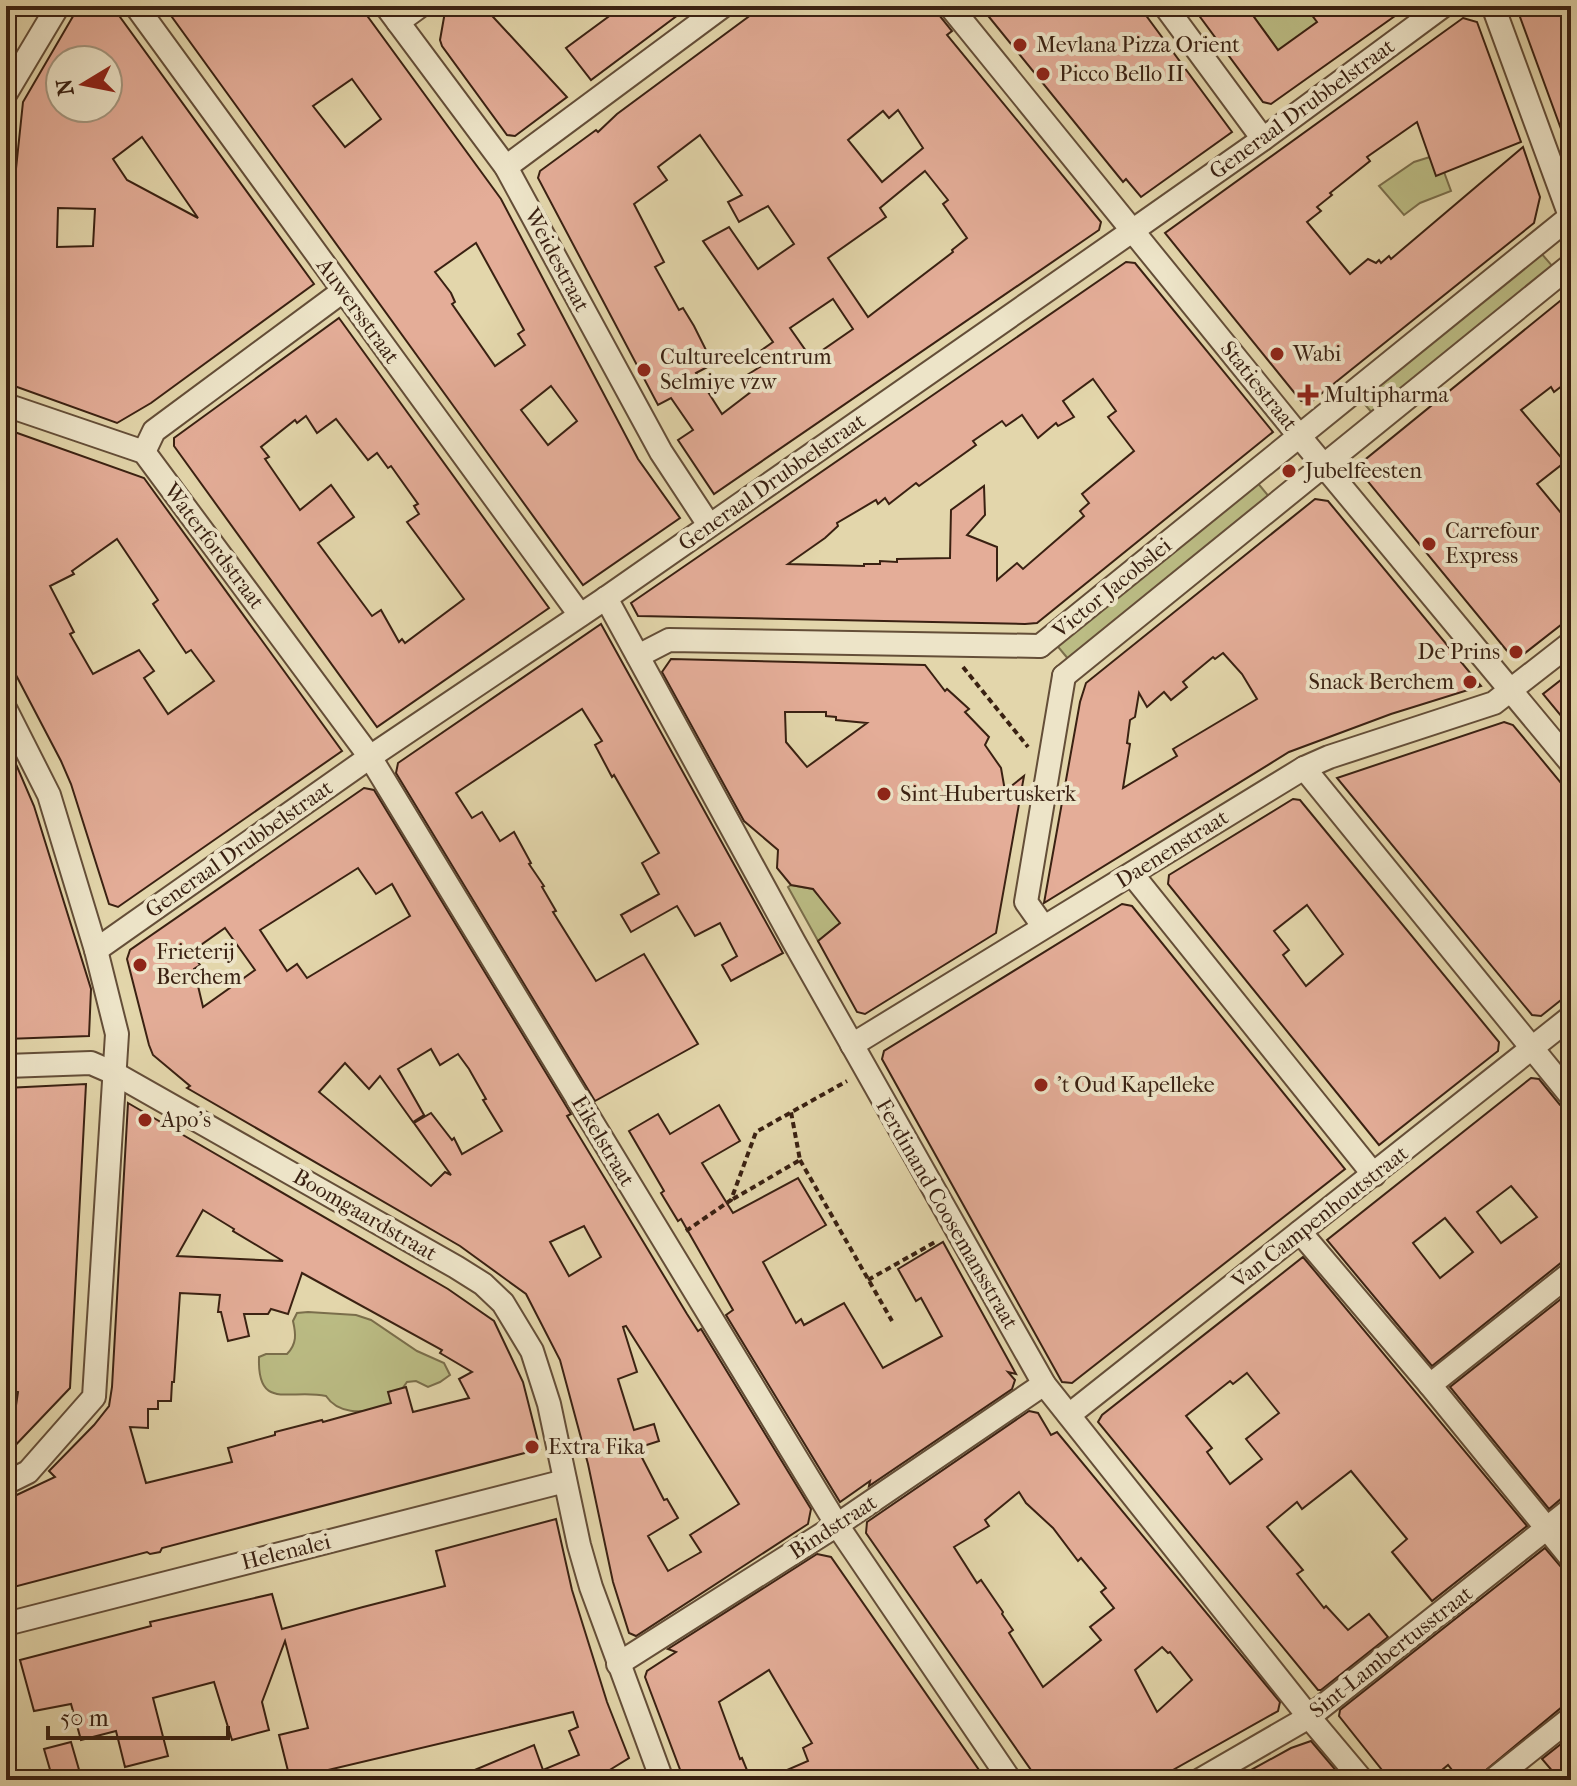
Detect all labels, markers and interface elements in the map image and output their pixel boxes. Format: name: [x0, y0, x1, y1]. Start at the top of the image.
place label: Mevlana Pizza Orient: [1036, 32, 1240, 58]
street label: Generaal Drubbelstraat: [1204, 33, 1400, 185]
marker: Mevlana Pizza Orient: [1011, 36, 1029, 54]
north arrow: [44, 44, 124, 124]
place label: Picco Bello II: [1059, 61, 1184, 87]
marker: Picco Bello II: [1034, 65, 1052, 83]
text: N: [51, 77, 80, 98]
street label: Weidestraat: [518, 203, 595, 316]
street label: Auwersstraat: [310, 252, 405, 369]
street label: Statiestraat: [1215, 336, 1303, 436]
place label: Wabi: [1292, 341, 1342, 367]
place label: Cultureelcentrum Selmiye vzw: [660, 344, 832, 395]
marker: Wabi: [1268, 345, 1286, 363]
marker: Cultureelcentrum Selmiye vzw: [635, 361, 653, 379]
place label: Multipharma: [1324, 382, 1450, 408]
marker: Multipharma: [1299, 386, 1317, 404]
street label: Generaal Drubbelstraat: [673, 407, 871, 556]
place label: Jubelfeesten: [1303, 458, 1422, 484]
marker: Jubelfeesten: [1280, 462, 1298, 480]
street label: Waterfordstraat: [158, 477, 270, 614]
place label: Carrefour Express: [1445, 518, 1540, 569]
street label: Victor Jacobslei: [1047, 532, 1177, 644]
marker: Carrefour Express: [1420, 535, 1438, 553]
place label: De Prins: [1418, 639, 1500, 665]
marker: De Prins: [1507, 643, 1525, 661]
place label: Snack Berchem: [1309, 669, 1455, 695]
marker: Snack Berchem: [1461, 673, 1479, 691]
street label: Generaal Drubbelstraat: [140, 774, 338, 923]
place label: Sint-Hubertuskerk: [900, 781, 1077, 807]
marker: Sint-Hubertuskerk: [875, 785, 893, 803]
street label: Daenenstraat: [1111, 804, 1233, 894]
place label: Frieterij Berchem: [156, 939, 242, 990]
marker: Frieterij Berchem: [131, 956, 149, 974]
place label: 't Oud Kapelleke: [1057, 1072, 1215, 1098]
marker: 't Oud Kapelleke: [1032, 1076, 1050, 1094]
street label: Eikelstraat: [566, 1091, 640, 1191]
street label: Ferdinand Coosemansstraat: [870, 1094, 1024, 1334]
place label: Apo's: [160, 1107, 211, 1133]
marker: Apo's: [136, 1111, 154, 1129]
street label: Van Campenhoutstraat: [1226, 1140, 1413, 1294]
street label: Boomgaardstraat: [289, 1163, 442, 1267]
place label: Extra Fika: [548, 1434, 646, 1460]
marker: Extra Fika: [523, 1438, 541, 1456]
street label: Bindstraat: [784, 1489, 882, 1565]
street label: Helenalei: [239, 1528, 334, 1576]
street label: Sint-Lambertusstraat: [1304, 1580, 1478, 1724]
scale bar: [48, 1690, 228, 1740]
text: 50 m: [60, 1704, 109, 1732]

